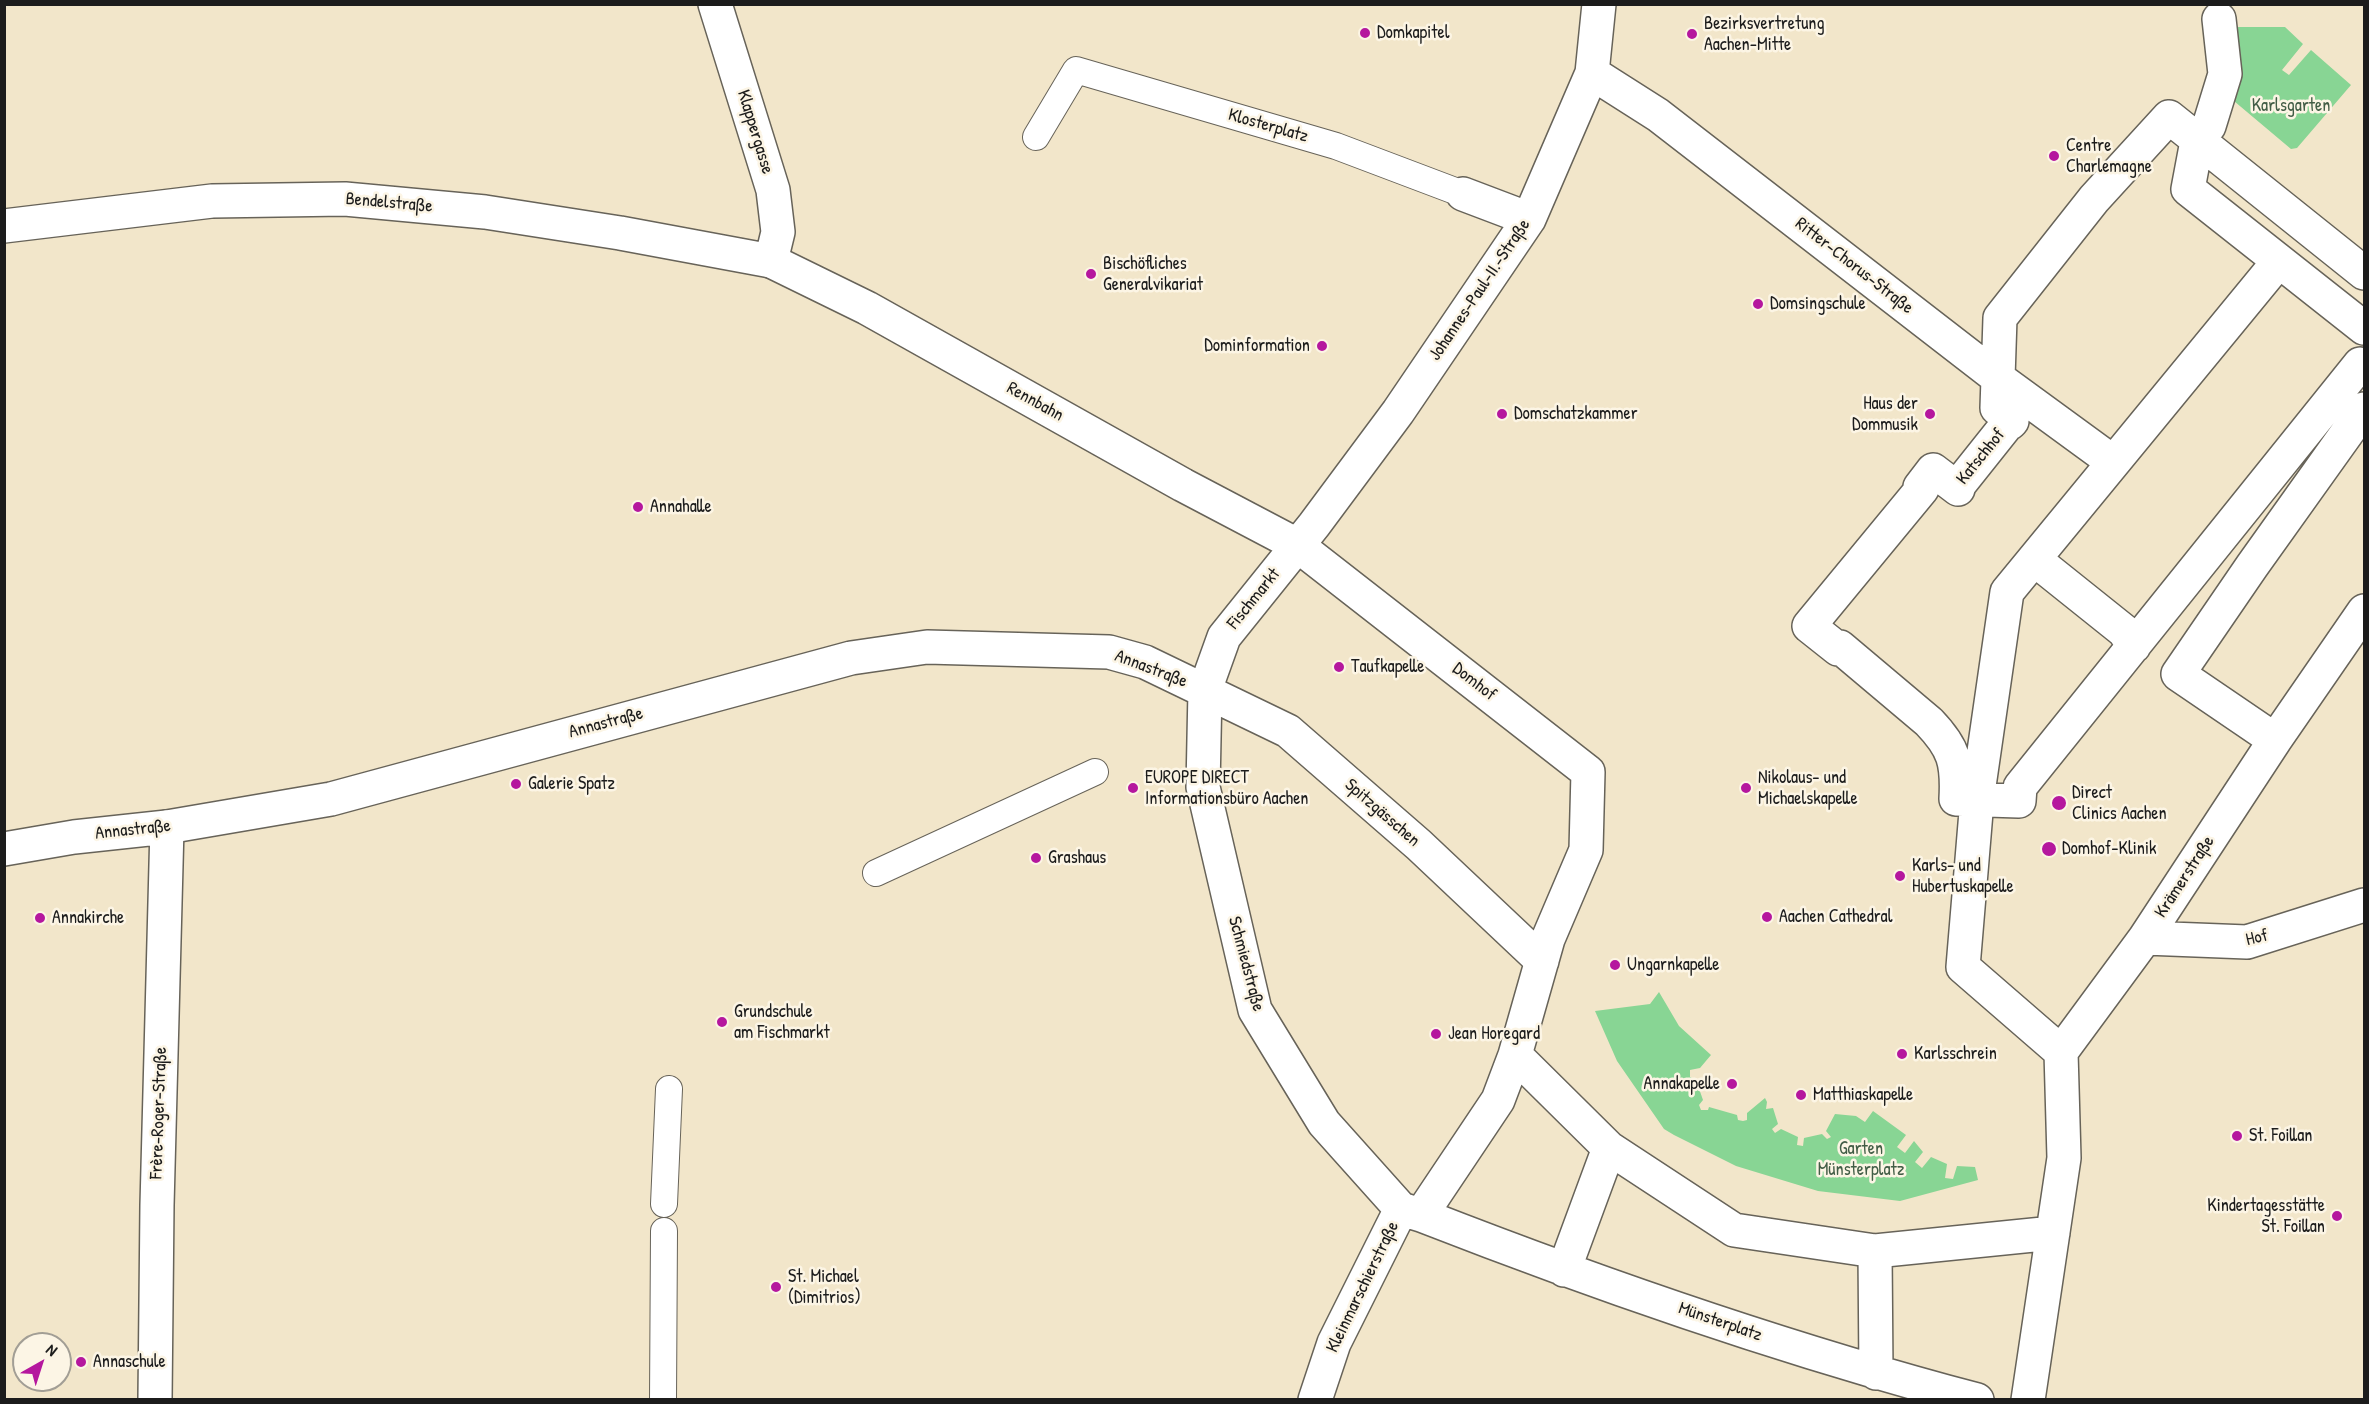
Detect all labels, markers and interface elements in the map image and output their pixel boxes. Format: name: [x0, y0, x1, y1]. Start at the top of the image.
place label: Bezirksvertretung Aachen-Mitte: [1704, 13, 1824, 56]
place label: Domkapitel: [1377, 22, 1449, 44]
marker: Domkapitel: [1358, 26, 1372, 40]
marker: Bezirksvertretung Aachen-Mitte: [1685, 27, 1699, 41]
street label: Klappergasse: [732, 87, 778, 177]
park label: Karlsgarten: [2252, 95, 2330, 117]
street label: Klosterplatz: [1226, 104, 1310, 148]
place label: Centre Charlemagne: [2066, 135, 2152, 178]
marker: Centre Charlemagne: [2047, 149, 2061, 163]
street label: Bendelstraße: [345, 188, 433, 218]
street label: Ritter-Chorus-Straße: [1791, 213, 1917, 319]
street label: Johannes-Paul-II.-Straße: [1425, 215, 1535, 365]
place label: Bischöfliches Generalvikariat: [1103, 253, 1203, 296]
marker: Bischöfliches Generalvikariat: [1084, 267, 1098, 281]
place label: Domsingschule: [1770, 293, 1866, 315]
marker: Domsingschule: [1751, 297, 1765, 311]
place label: Dominformation: [1204, 335, 1310, 357]
marker: Dominformation: [1315, 339, 1329, 353]
street label: Rennbahn: [1003, 378, 1067, 426]
place label: Haus der Dommusik: [1852, 393, 1918, 436]
place label: Domschatzkammer: [1514, 403, 1638, 425]
marker: Domschatzkammer: [1495, 407, 1509, 421]
marker: Haus der Dommusik: [1923, 407, 1937, 421]
street label: Katschhof: [1952, 425, 2010, 489]
place label: Annahalle: [650, 496, 712, 518]
marker: Annahalle: [631, 500, 645, 514]
street label: Fischmarkt: [1223, 564, 1285, 634]
street label: Annastraße: [1112, 645, 1190, 693]
place label: Taufkapelle: [1351, 656, 1424, 678]
street label: Domhof: [1448, 658, 1500, 706]
marker: Taufkapelle: [1332, 660, 1346, 674]
street label: Annastraße: [567, 703, 645, 743]
place label: EUROPE DIRECT Informationsbüro Aachen: [1145, 767, 1308, 810]
place label: Nikolaus- und Michaelskapelle: [1758, 767, 1858, 810]
place label: Galerie Spatz: [528, 773, 615, 795]
street label: Spitzgässchen: [1340, 774, 1424, 852]
marker: Galerie Spatz: [509, 777, 523, 791]
marker: EUROPE DIRECT Informationsbüro Aachen: [1126, 781, 1140, 795]
marker: Nikolaus- und Michaelskapelle: [1739, 781, 1753, 795]
place label: Direct Clinics Aachen: [2072, 782, 2167, 824]
marker: Direct Clinics Aachen: [2050, 794, 2068, 812]
street label: Annastraße: [94, 815, 172, 845]
street label: Krämerstraße: [2150, 832, 2220, 922]
place label: Domhof-Klinik: [2062, 838, 2156, 860]
marker: Domhof-Klinik: [2040, 840, 2058, 858]
place label: Grashaus: [1048, 847, 1106, 869]
marker: Grashaus: [1029, 851, 1043, 865]
place label: Karls- und Hubertuskapelle: [1912, 855, 2014, 898]
marker: Karls- und Hubertuskapelle: [1893, 869, 1907, 883]
place label: Aachen Cathedral: [1779, 906, 1892, 928]
place label: Annakirche: [52, 907, 124, 929]
marker: Aachen Cathedral: [1760, 910, 1774, 924]
marker: Annakirche: [33, 911, 47, 925]
street label: Schmiedstraße: [1223, 914, 1269, 1014]
street label: Hof: [2244, 925, 2270, 951]
place label: Ungarnkapelle: [1627, 954, 1719, 976]
marker: Ungarnkapelle: [1608, 958, 1622, 972]
place label: Grundschule am Fischmarkt: [734, 1001, 830, 1044]
marker: Grundschule am Fischmarkt: [715, 1015, 729, 1029]
place label: Jean Horegard: [1448, 1023, 1540, 1045]
marker: Jean Horegard: [1429, 1027, 1443, 1041]
place label: Karlsschrein: [1914, 1043, 1997, 1065]
street label: Frère-Roger-Straße: [146, 1047, 172, 1179]
marker: Karlsschrein: [1895, 1047, 1909, 1061]
place label: Annakapelle: [1644, 1073, 1720, 1095]
marker: Annakapelle: [1725, 1077, 1739, 1091]
place label: Matthiaskapelle: [1813, 1084, 1913, 1106]
marker: Matthiaskapelle: [1794, 1088, 1808, 1102]
place label: St. Foillan: [2249, 1125, 2312, 1147]
marker: St. Foillan: [2230, 1129, 2244, 1143]
park label: Garten Münsterplatz: [1818, 1138, 1904, 1180]
place label: Kindertagesstätte St. Foillan: [2207, 1195, 2325, 1238]
marker: Kindertagesstätte St. Foillan: [2330, 1209, 2344, 1223]
street label: Kleinmarschierstraße: [1322, 1218, 1404, 1356]
place label: St. Michael (Dimitrios): [788, 1266, 861, 1308]
marker: St. Michael (Dimitrios): [769, 1280, 783, 1294]
street label: Münsterplatz: [1675, 1298, 1765, 1346]
north arrow: [12, 1332, 72, 1392]
text: N: [42, 1338, 62, 1361]
place label: Annaschule: [93, 1351, 166, 1373]
marker: Annaschule: [74, 1355, 88, 1369]

